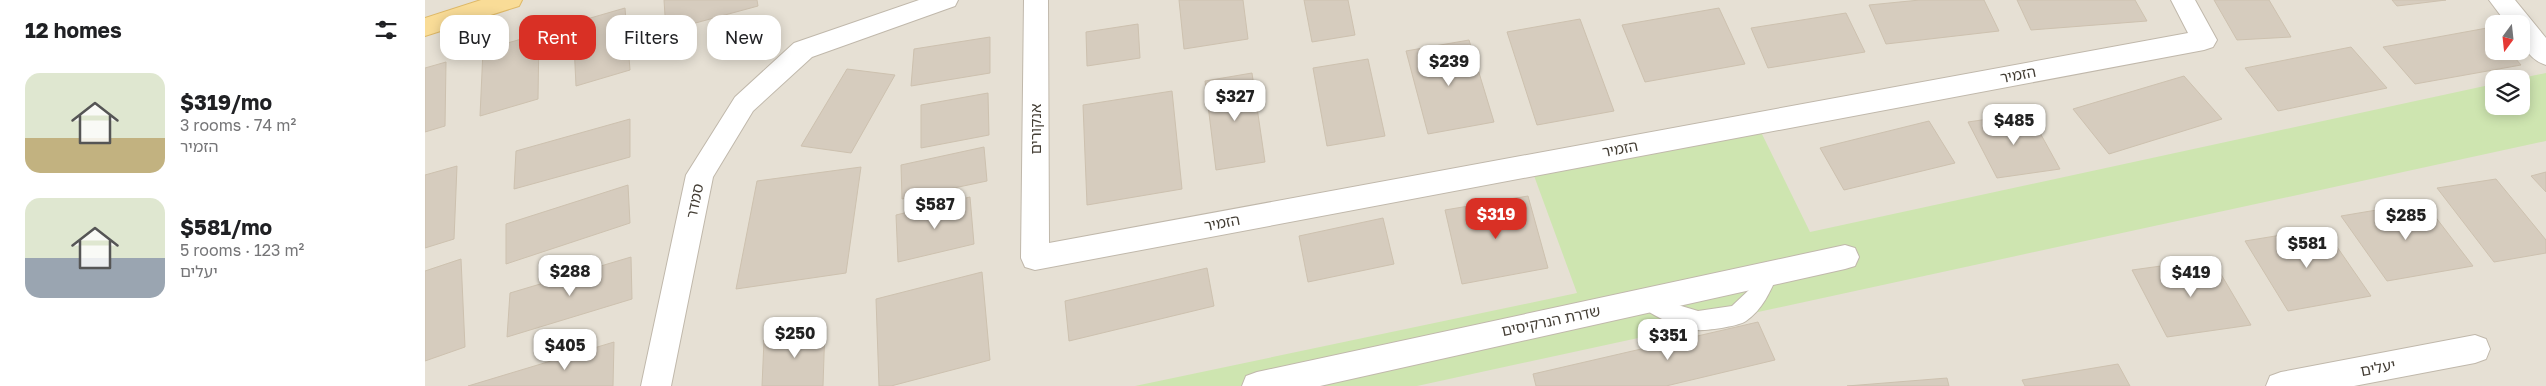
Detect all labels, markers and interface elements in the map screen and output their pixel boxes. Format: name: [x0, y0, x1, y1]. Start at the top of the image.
chip: Buy: [440, 15, 509, 60]
chip: Rent: [519, 15, 596, 60]
chip: Filters: [606, 15, 697, 60]
chip: New: [707, 15, 781, 60]
north arrow: [2485, 15, 2530, 60]
map controls: [2485, 15, 2530, 115]
icon: filters: [372, 16, 400, 44]
text: 12 homes: [25, 17, 122, 43]
pin: $239: [1419, 44, 1479, 87]
text: $239: [1429, 51, 1469, 71]
street label: הזמיר: [1998, 62, 2037, 86]
button: layers: [2485, 70, 2530, 115]
pin: $327: [1205, 80, 1265, 122]
text: $327: [1216, 86, 1254, 106]
text: $319/mo: [180, 89, 272, 115]
icon: home: [65, 93, 125, 153]
street label: אנקורים: [1026, 104, 1044, 155]
pin: $485: [1984, 104, 2044, 146]
text: $485: [1994, 110, 2034, 130]
text: 3 rooms · 74 m²: [180, 115, 296, 135]
text: הזמיר: [180, 136, 219, 156]
street label: הזמיר: [1600, 136, 1639, 160]
street label: סמדר: [682, 182, 706, 220]
pin: $587: [905, 188, 965, 230]
text: $587: [915, 194, 955, 214]
pin: $319: [1466, 198, 1526, 240]
pin: $285: [2376, 198, 2436, 241]
text: $319: [1477, 204, 1515, 224]
text: $285: [2386, 205, 2426, 225]
street label: הזמיר: [1202, 210, 1241, 234]
text: $581/mo: [180, 214, 272, 240]
icon: home: [65, 218, 125, 278]
pin: $581: [2277, 226, 2337, 269]
text: $581: [2288, 233, 2326, 253]
text: 5 rooms · 123 m²: [180, 240, 304, 260]
pin: $288: [540, 254, 600, 297]
pin: $419: [2161, 256, 2221, 298]
text: יעלים: [180, 261, 218, 281]
text: $288: [550, 261, 590, 281]
text: $419: [2171, 262, 2211, 282]
street label: שדרת הנרקיסים: [1500, 301, 1602, 339]
pin: $250: [765, 316, 825, 359]
pin: $351: [1638, 318, 1698, 361]
text: $250: [775, 323, 815, 343]
text: $351: [1649, 325, 1687, 345]
pin: $405: [535, 328, 595, 371]
text: $405: [545, 335, 585, 355]
street label: יעלים: [2359, 355, 2397, 379]

